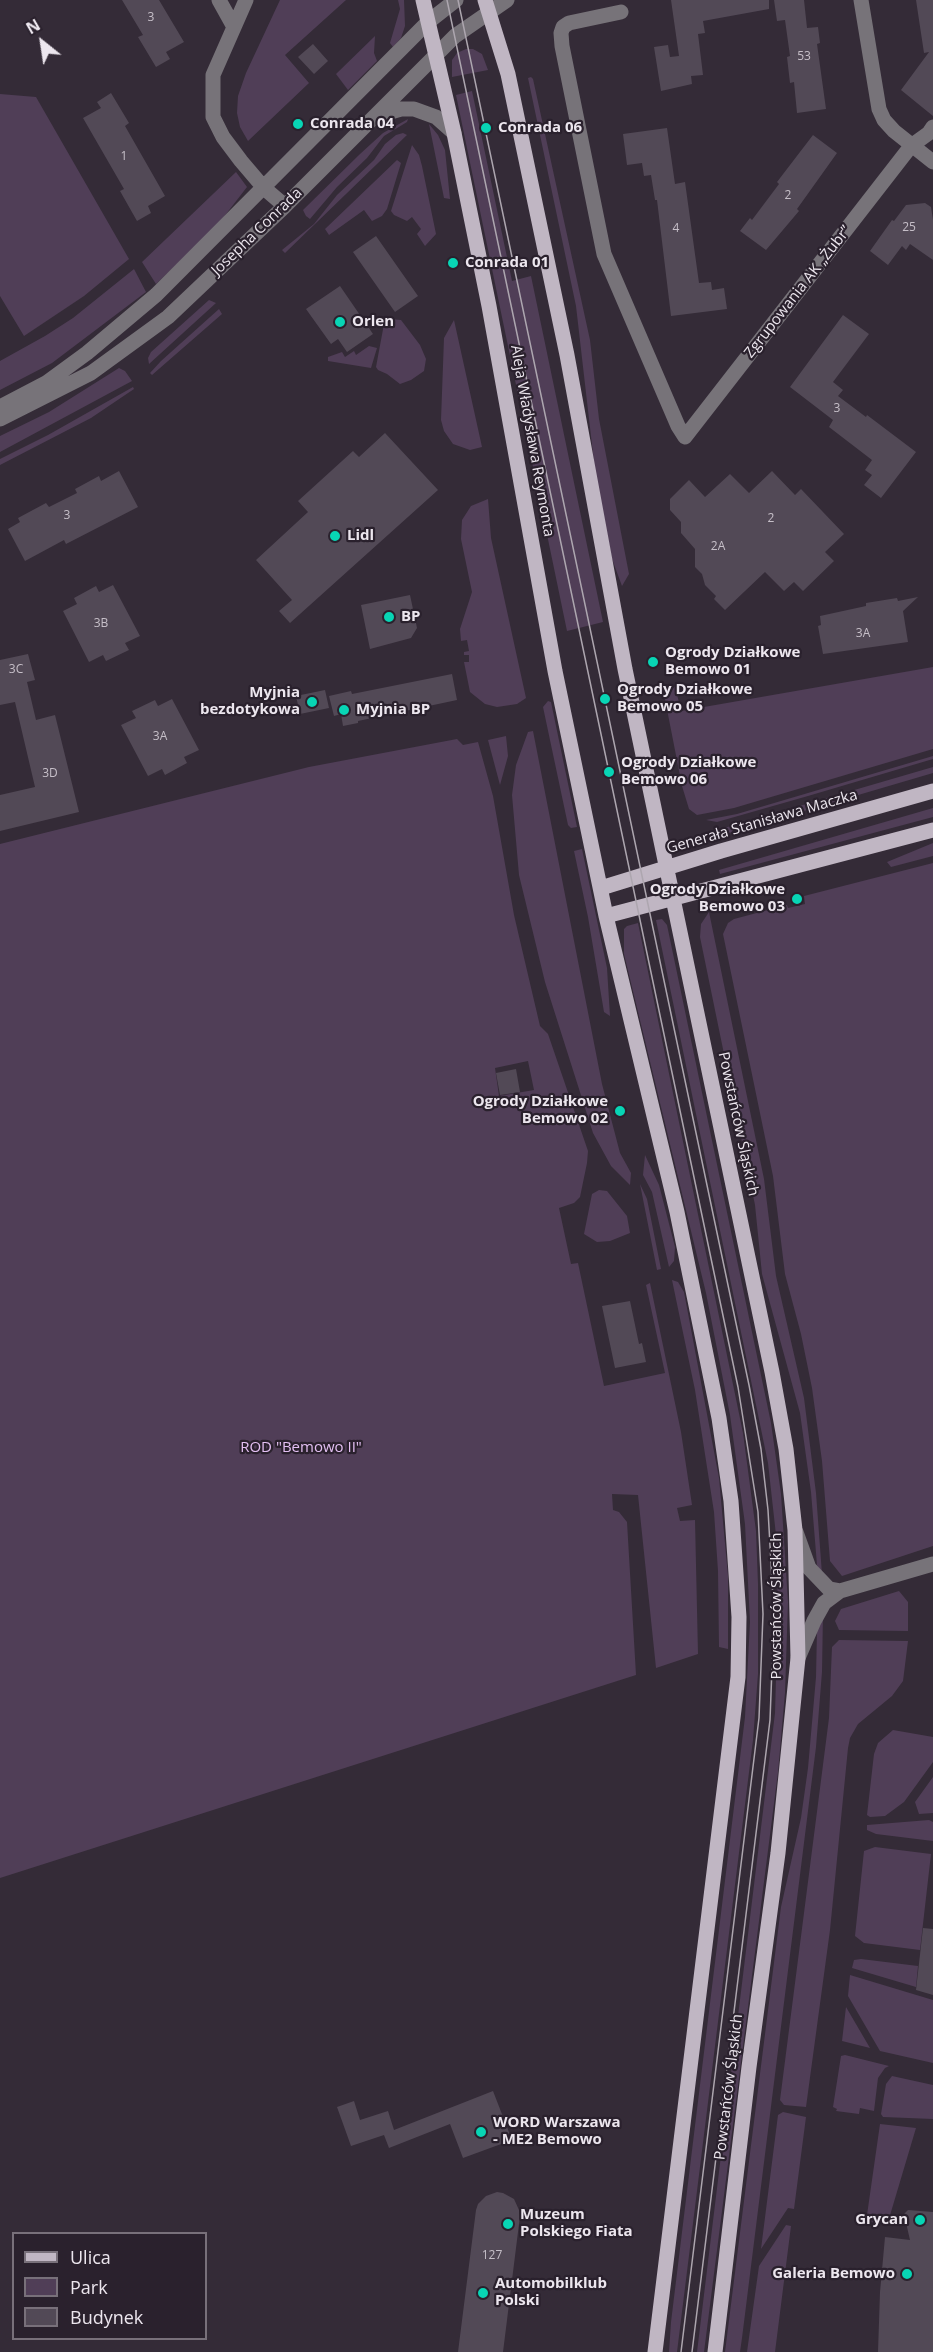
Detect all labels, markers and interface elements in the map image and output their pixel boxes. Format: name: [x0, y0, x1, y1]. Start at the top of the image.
house number: 3: [148, 11, 154, 25]
north arrow: [12, 12, 72, 72]
text: N: [22, 14, 44, 39]
house number: 53: [797, 50, 811, 64]
place label: Conrada 04: [310, 115, 394, 133]
marker: Conrada 04: [291, 117, 305, 131]
place label: Conrada 06: [498, 119, 582, 137]
marker: Conrada 06: [479, 121, 493, 135]
house number: 1: [121, 150, 127, 164]
street label: Josepha Conrada: [208, 184, 306, 280]
house number: 2: [785, 189, 791, 203]
house number: 25: [902, 221, 916, 235]
house number: 4: [673, 222, 679, 236]
street label: Zgrupowania AK „Żubr”: [741, 222, 855, 362]
place label: Conrada 01: [465, 254, 549, 272]
marker: Conrada 01: [446, 256, 460, 270]
place label: Orlen: [352, 313, 394, 331]
marker: Orlen: [333, 315, 347, 329]
street label: Aleja Władysława Reymonta: [506, 344, 558, 538]
house number: 3: [834, 402, 840, 416]
house number: 3: [64, 509, 70, 523]
house number: 2: [768, 512, 774, 526]
place label: Lidl: [347, 527, 374, 545]
marker: Lidl: [328, 529, 342, 543]
house number: 2A: [711, 540, 725, 554]
place label: BP: [401, 608, 420, 626]
marker: BP: [382, 610, 396, 624]
house number: 3B: [94, 617, 108, 631]
house number: 3A: [856, 627, 870, 641]
place label: Ogrody Działkowe Bemowo 01: [665, 644, 800, 679]
marker: Ogrody Działkowe Bemowo 01: [646, 655, 660, 669]
house number: 3C: [9, 663, 23, 677]
place label: Ogrody Działkowe Bemowo 05: [617, 681, 752, 716]
place label: Myjnia bezdotykowa: [200, 684, 300, 719]
marker: Ogrody Działkowe Bemowo 05: [598, 692, 612, 706]
marker: Myjnia bezdotykowa: [305, 695, 319, 709]
place label: Myjnia BP: [356, 701, 430, 719]
marker: Myjnia BP: [337, 703, 351, 717]
house number: 3A: [153, 730, 167, 744]
place label: Ogrody Działkowe Bemowo 06: [621, 754, 756, 789]
marker: Ogrody Działkowe Bemowo 06: [602, 765, 616, 779]
house number: 3D: [42, 767, 58, 781]
street label: Generała Stanisława Maczka: [664, 786, 860, 858]
place label: Ogrody Działkowe Bemowo 03: [650, 881, 785, 916]
marker: Ogrody Działkowe Bemowo 03: [790, 892, 804, 906]
street label: Powstańców Śląskich: [714, 1050, 762, 1198]
place label: Ogrody Działkowe Bemowo 02: [473, 1093, 608, 1128]
marker: Ogrody Działkowe Bemowo 02: [613, 1104, 627, 1118]
park label: ROD "Bemowo II": [240, 1439, 362, 1457]
street label: Powstańców Śląskich: [768, 1533, 786, 1679]
street label: Powstańców Śląskich: [711, 2013, 747, 2161]
place label: WORD Warszawa - ME2 Bemowo: [493, 2114, 620, 2149]
marker: WORD Warszawa - ME2 Bemowo: [474, 2125, 488, 2139]
place label: Muzeum Polskiego Fiata: [520, 2206, 633, 2241]
place label: Grycan: [855, 2211, 908, 2229]
marker: Grycan: [913, 2213, 927, 2227]
marker: Muzeum Polskiego Fiata: [501, 2217, 515, 2231]
legend: [12, 2232, 207, 2340]
text: Ulica: [70, 2245, 111, 2269]
house number: 127: [482, 2249, 502, 2263]
place label: Galeria Bemowo: [772, 2265, 895, 2283]
marker: Galeria Bemowo: [900, 2267, 914, 2281]
text: Park: [70, 2275, 108, 2299]
place label: Automobilklub Polski: [495, 2275, 607, 2310]
marker: Automobilklub Polski: [476, 2286, 490, 2300]
text: Budynek: [70, 2305, 143, 2329]

